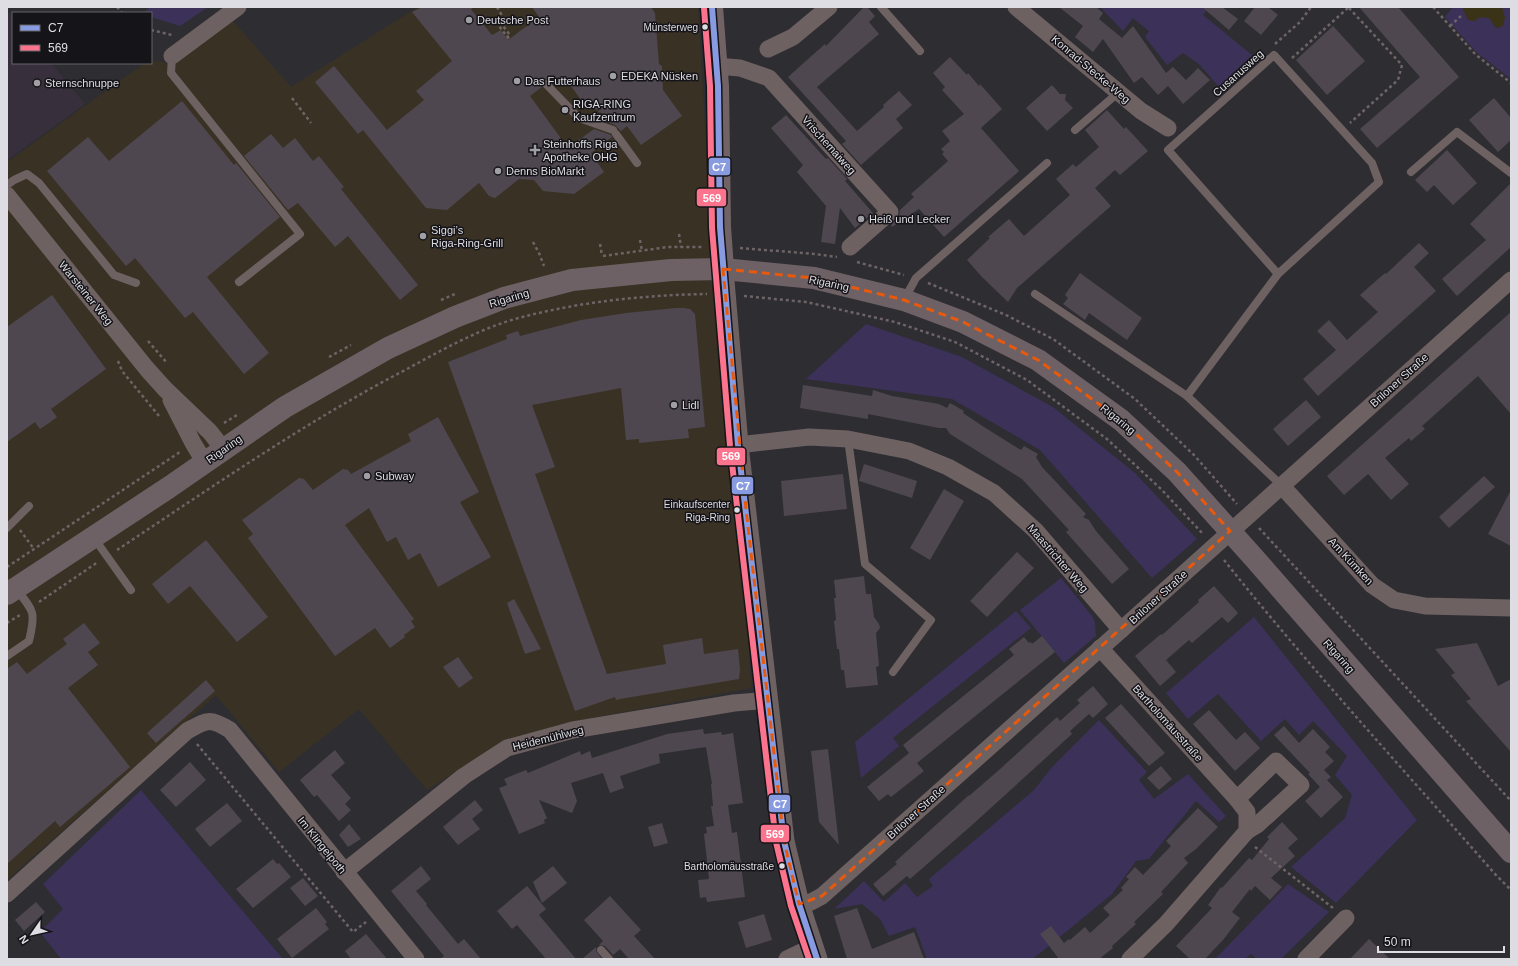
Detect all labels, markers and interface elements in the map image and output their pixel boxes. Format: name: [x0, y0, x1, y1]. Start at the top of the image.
legend: [12, 12, 152, 64]
place label: Deutsche Post: [477, 14, 549, 26]
marker: Deutsche Post: [464, 15, 474, 25]
text: C7: [48, 21, 64, 35]
place label: Münsterweg: [644, 22, 698, 33]
marker: Münsterweg: [700, 22, 710, 32]
street label: Konrad-Stecke-Weg: [1049, 33, 1133, 105]
text: 569: [48, 41, 68, 55]
street label: Cusanusweg: [1210, 47, 1266, 99]
place label: EDEKA Nüsken: [621, 70, 698, 82]
marker: EDEKA Nüsken: [608, 71, 618, 81]
place label: Das Futterhaus: [525, 75, 601, 87]
marker: Das Futterhaus: [512, 76, 522, 86]
place label: Sternschnuppe: [45, 77, 119, 89]
marker: Sternschnuppe: [32, 78, 42, 88]
place label: RIGA-RING Kaufzentrum: [573, 98, 635, 123]
marker: RIGA-RING Kaufzentrum: [560, 105, 570, 115]
street label: Vrischemaiweg: [800, 113, 858, 177]
place label: Steinhoffs Riga Apotheke OHG: [543, 138, 618, 163]
marker: Steinhoffs Riga Apotheke OHG: [530, 145, 540, 155]
line badge: C7: [708, 157, 731, 176]
text: C7: [712, 161, 726, 173]
place label: Denns BioMarkt: [506, 165, 584, 177]
marker: Denns BioMarkt: [493, 166, 503, 176]
line badge: 569: [696, 188, 727, 207]
text: 569: [703, 192, 721, 204]
place label: Heiß und Lecker: [869, 213, 950, 225]
marker: Heiß und Lecker: [856, 214, 866, 224]
place label: Siggi’s Riga-Ring-Grill: [431, 224, 503, 249]
marker: Siggi’s Riga-Ring-Grill: [418, 231, 428, 241]
street label: Warsteiner Weg: [57, 259, 115, 327]
street label: Rigaring: [808, 273, 850, 293]
street label: Rigaring: [488, 286, 530, 310]
street label: Briloner Straße: [1367, 351, 1431, 409]
place label: Lidl: [682, 399, 699, 411]
marker: Lidl: [669, 400, 679, 410]
street label: Rigaring: [1098, 401, 1138, 437]
street label: Rigaring: [204, 432, 244, 466]
line badge: 569: [716, 447, 746, 466]
text: 569: [722, 450, 740, 462]
place label: Subway: [375, 470, 415, 482]
marker: Subway: [362, 471, 372, 481]
line badge: C7: [731, 476, 754, 495]
text: C7: [736, 480, 750, 492]
place label: Einkaufscenter Riga-Ring: [664, 499, 731, 523]
marker: Einkaufscenter Riga-Ring: [732, 505, 742, 515]
street label: Maastrichter Weg: [1025, 522, 1091, 594]
street label: Am Kümken: [1326, 535, 1376, 587]
street label: Briloner Straße: [1126, 568, 1190, 626]
street label: Rigaring: [1321, 637, 1357, 675]
street label: Bartholomäusstraße: [1130, 682, 1206, 764]
street label: Heidemühlweg: [511, 723, 585, 753]
street label: Briloner Straße: [884, 783, 948, 841]
line badge: C7: [768, 794, 791, 813]
text: C7: [773, 798, 787, 810]
street label: Im Klingelpoth: [295, 814, 349, 876]
line badge: 569: [760, 824, 790, 843]
text: 569: [766, 828, 784, 840]
place label: Bartholomäusstraße: [684, 861, 774, 872]
marker: Bartholomäusstraße: [777, 861, 787, 871]
north arrow: [12, 914, 52, 954]
scale bar: [1378, 928, 1504, 954]
text: N: [16, 933, 31, 946]
text: 50 m: [1384, 935, 1411, 949]

